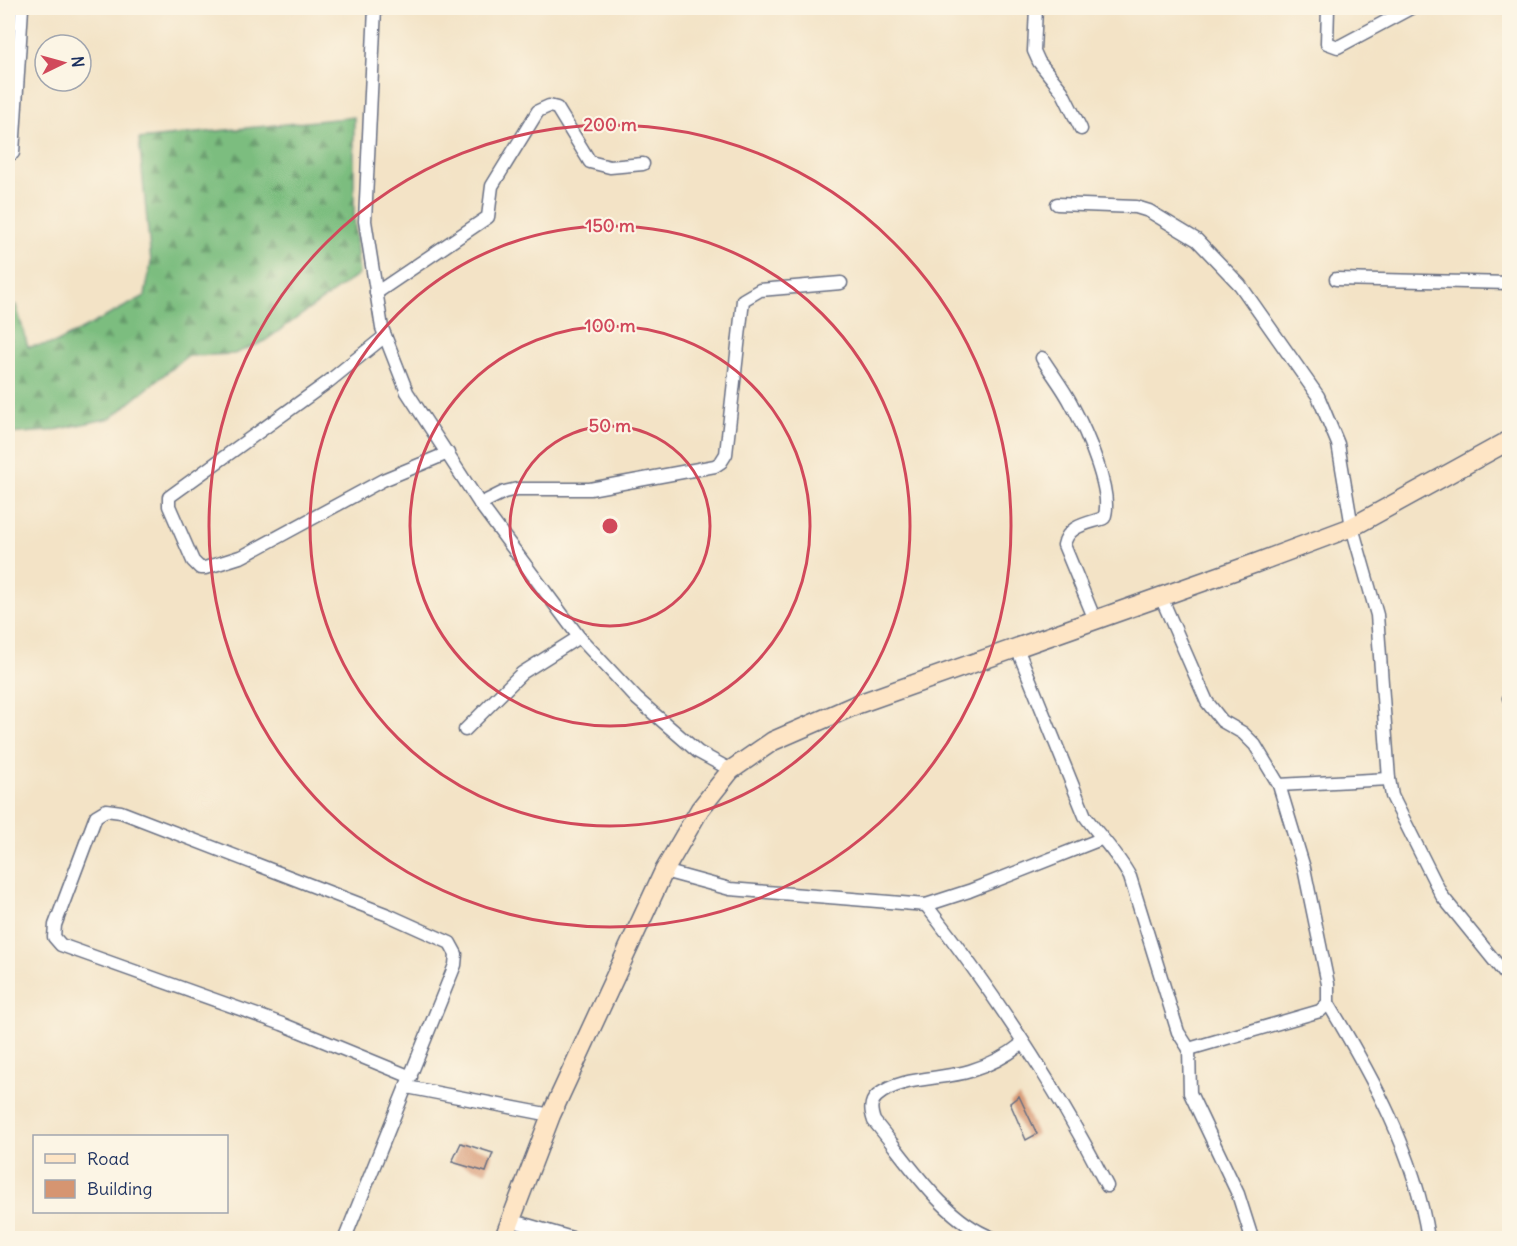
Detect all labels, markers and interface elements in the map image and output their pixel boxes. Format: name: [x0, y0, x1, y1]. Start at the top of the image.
north arrow: [33, 33, 93, 93]
text: N: [67, 55, 88, 68]
text: 200 m: [583, 113, 637, 136]
text: 150 m: [585, 214, 635, 237]
text: 100 m: [585, 314, 636, 337]
text: 50 m: [589, 414, 631, 437]
centre of rings: [600, 516, 620, 536]
legend: [33, 1135, 228, 1213]
text: Road: [87, 1147, 130, 1170]
text: Building: [87, 1177, 152, 1200]

